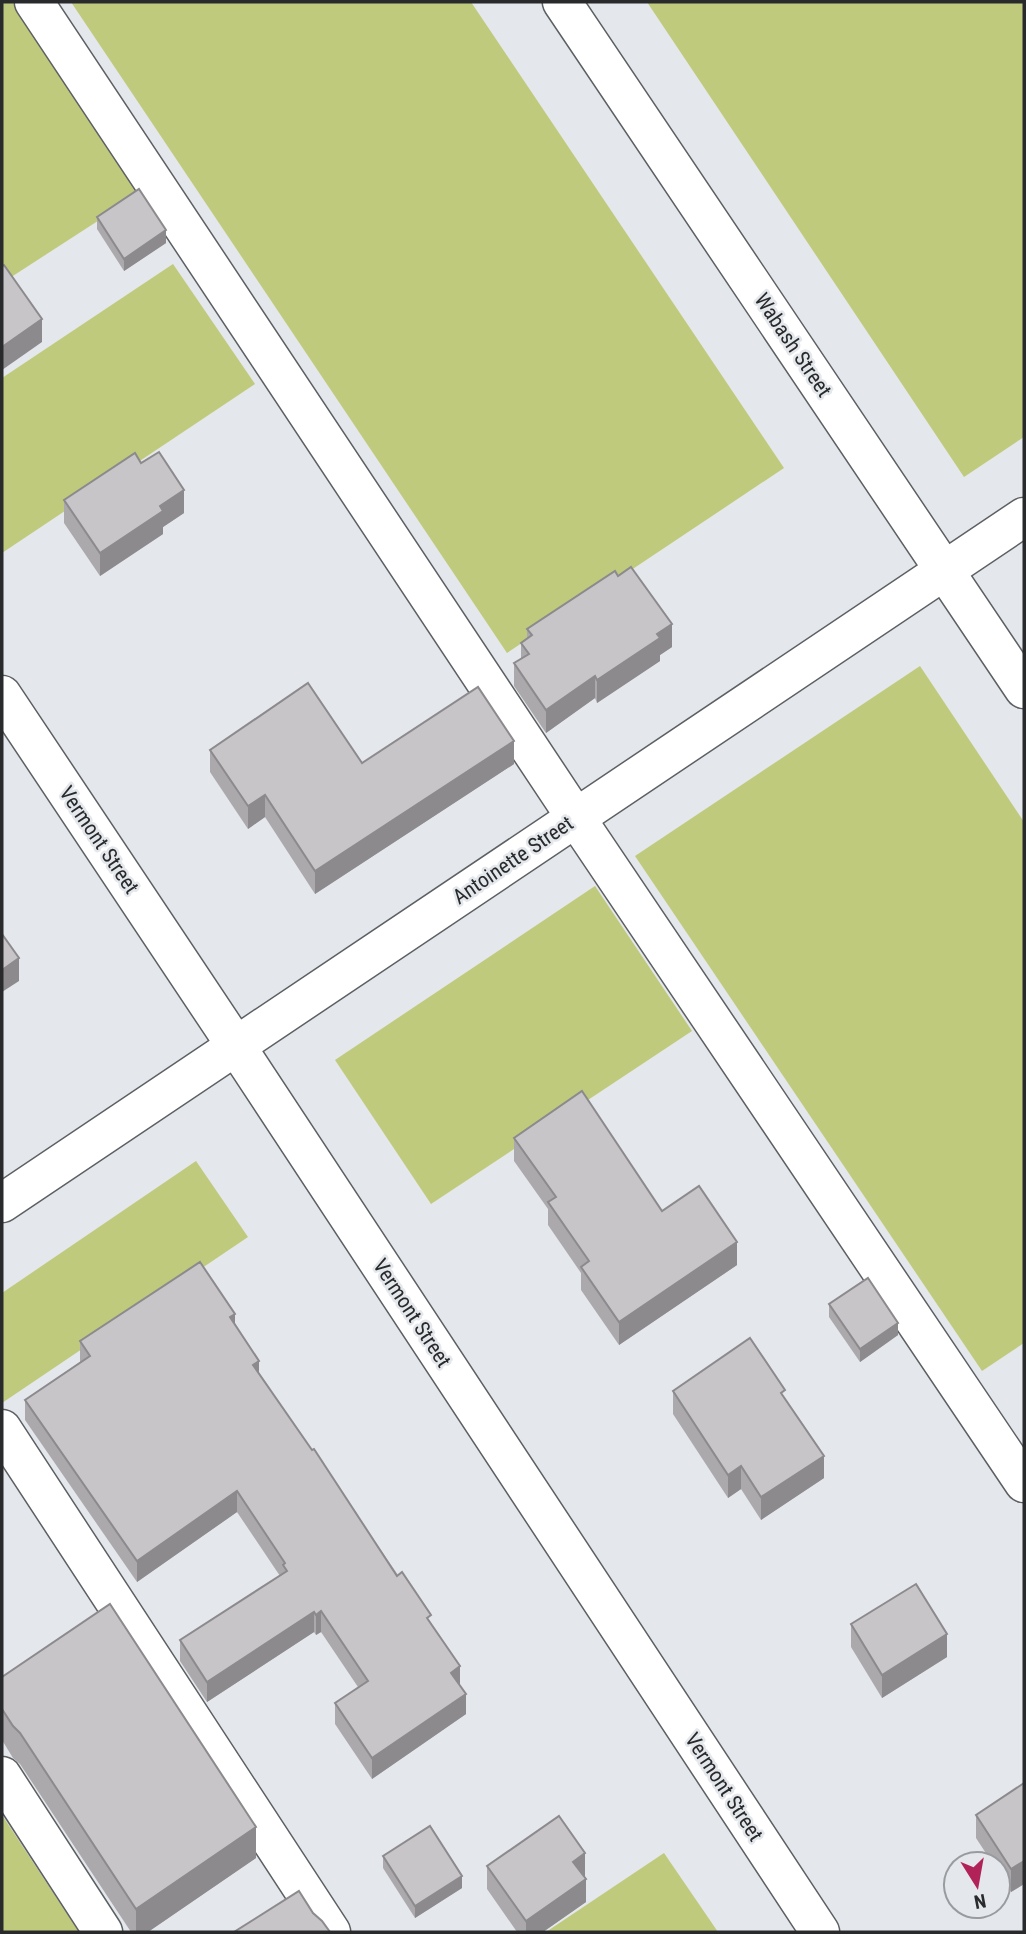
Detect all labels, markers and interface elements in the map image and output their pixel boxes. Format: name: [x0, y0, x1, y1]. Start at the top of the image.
street label: Wabash Street: [750, 289, 836, 401]
street label: Vermont Street: [54, 782, 144, 898]
street label: Antoinette Street: [448, 811, 578, 909]
street label: Vermont Street: [368, 1254, 456, 1372]
street label: Vermont Street: [680, 1728, 768, 1846]
north arrow: [942, 1850, 1012, 1920]
text: N: [972, 1889, 988, 1914]

